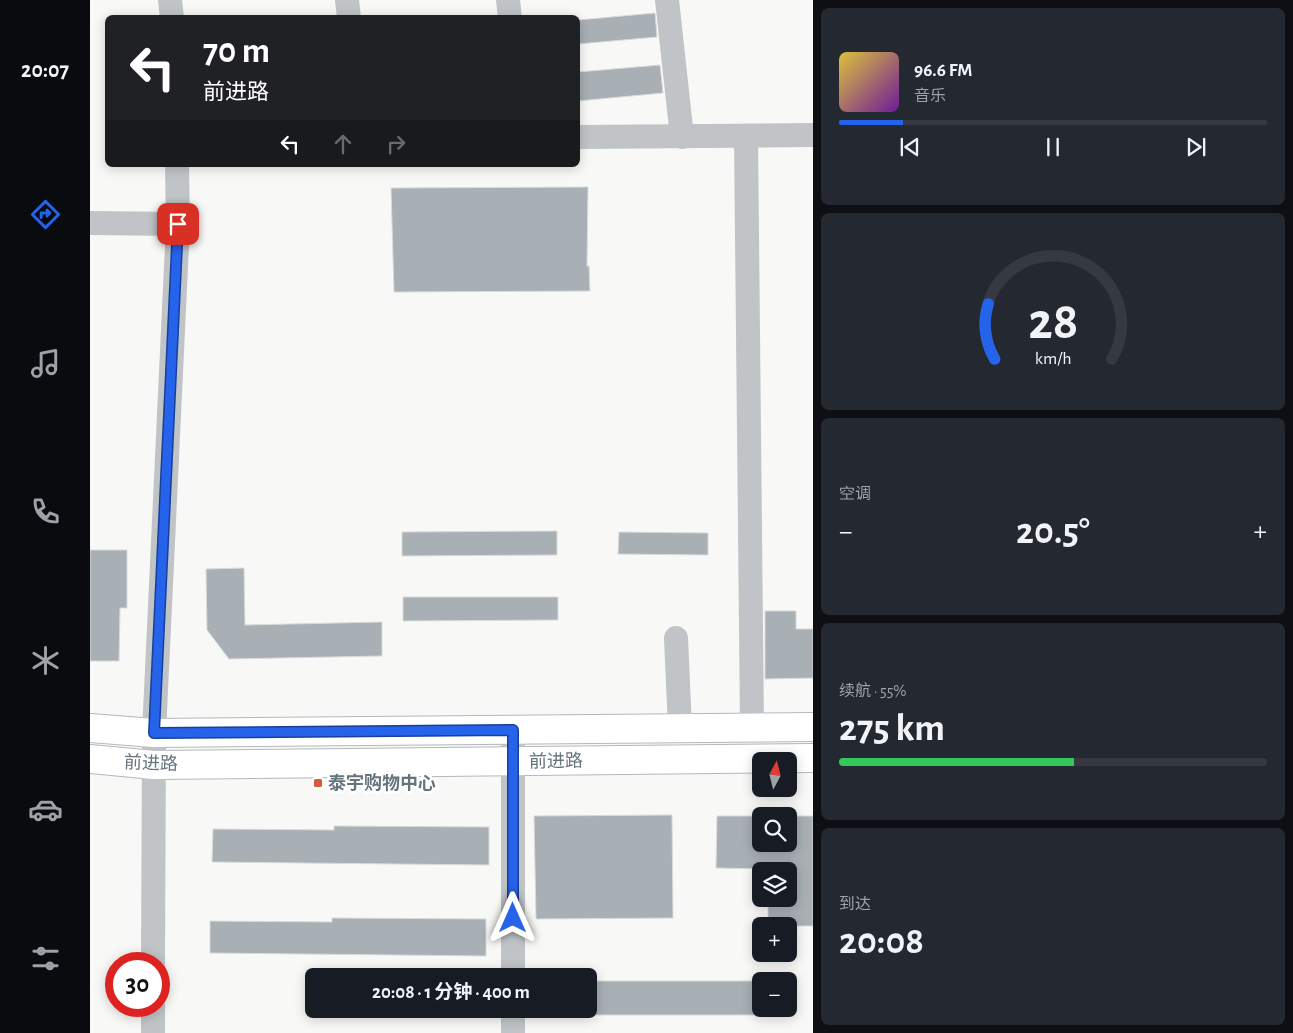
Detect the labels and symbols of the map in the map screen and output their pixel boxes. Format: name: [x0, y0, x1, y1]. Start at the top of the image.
pin: [157, 203, 199, 245]
street label: 前进路: [529, 751, 583, 771]
street label: 前进路: [124, 752, 178, 774]
north arrow: [752, 752, 798, 798]
place label: 泰宇购物中心: [328, 773, 436, 793]
marker: 泰宇购物中心: [312, 777, 324, 789]
position arrow: [486, 891, 538, 943]
speed limit sign: 30: [105, 952, 170, 1017]

